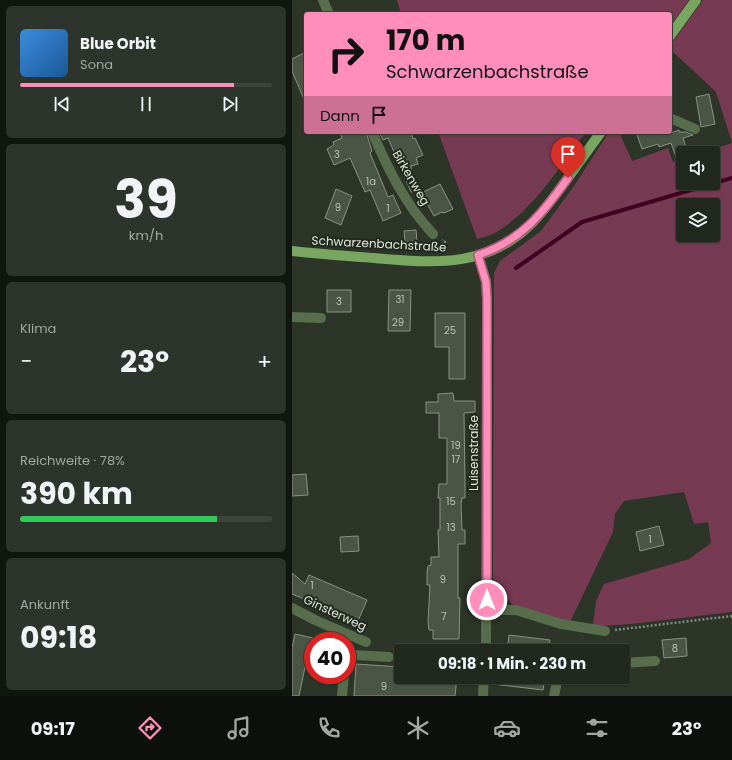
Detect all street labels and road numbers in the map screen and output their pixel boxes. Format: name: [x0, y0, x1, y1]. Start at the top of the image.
street label: Birkenweg: [389, 147, 434, 209]
street label: Schwarzenbachstraße: [311, 231, 447, 256]
street label: Luisenstraße: [465, 415, 482, 491]
street label: Ginsterweg: [301, 590, 370, 635]

